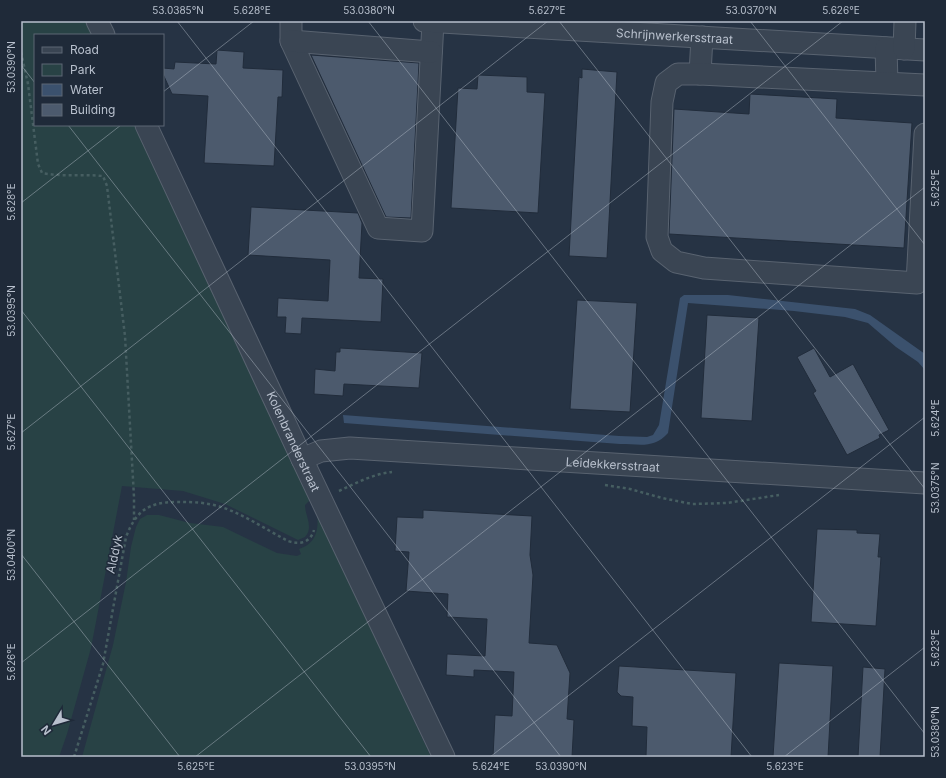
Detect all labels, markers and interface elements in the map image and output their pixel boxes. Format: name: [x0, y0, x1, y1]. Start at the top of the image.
text: 53.0385°N: [152, 4, 204, 16]
text: 5.628°E: [233, 4, 271, 16]
text: 53.0380°N: [343, 4, 395, 16]
text: 5.627°E: [529, 4, 565, 16]
text: 53.0370°N: [725, 4, 777, 16]
text: 5.626°E: [822, 4, 860, 16]
street label: Schrijnwerkersstraat: [616, 25, 734, 46]
legend: [34, 34, 164, 126]
text: 53.0390°N: [5, 41, 17, 93]
text: Road: [70, 42, 99, 57]
text: Park: [70, 62, 96, 77]
text: Water: [70, 82, 104, 97]
text: Building: [70, 102, 115, 117]
text: 5.625°E: [929, 169, 941, 207]
text: 5.628°E: [5, 183, 17, 221]
text: 53.0395°N: [5, 285, 17, 337]
street label: Kolenbranderstraat: [264, 389, 324, 494]
text: 5.624°E: [929, 399, 941, 437]
text: 5.627°E: [5, 414, 17, 450]
street label: Leidekkersstraat: [565, 454, 660, 474]
text: 53.0375°N: [929, 463, 941, 513]
text: 53.0400°N: [5, 529, 17, 581]
street label: Alddyk: [103, 533, 126, 575]
text: 5.623°E: [929, 629, 941, 667]
text: 5.626°E: [5, 643, 17, 681]
north arrow: [34, 704, 74, 744]
text: 53.0380°N: [929, 706, 941, 758]
text: N: [38, 723, 54, 738]
text: 5.625°E: [177, 760, 215, 772]
text: 53.0395°N: [344, 760, 396, 772]
text: 5.624°E: [472, 760, 510, 772]
text: 53.0390°N: [535, 760, 587, 772]
text: 5.623°E: [766, 760, 804, 772]

